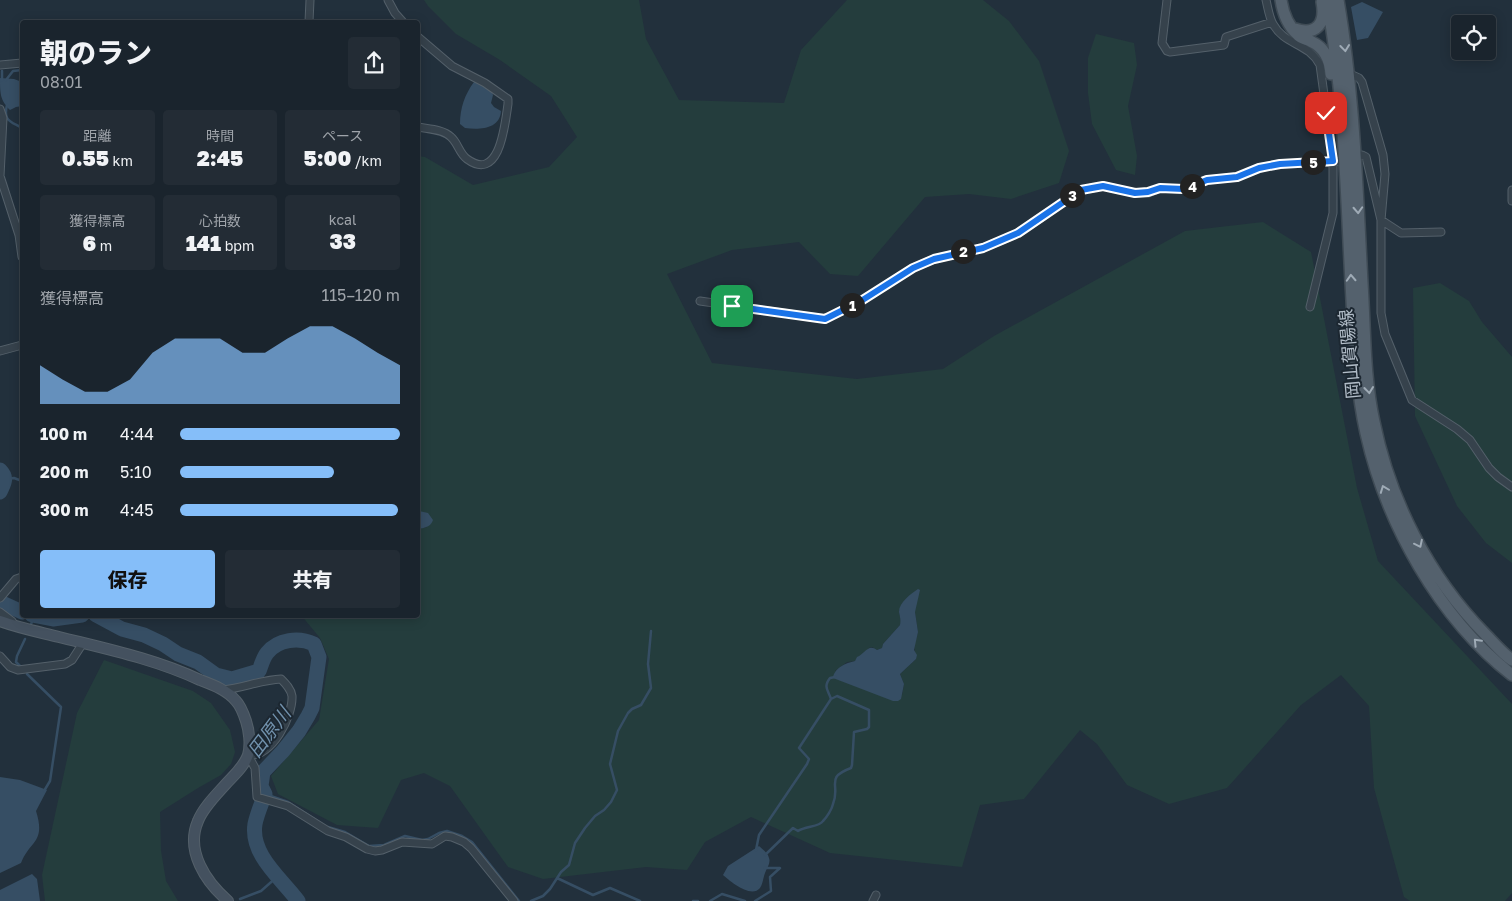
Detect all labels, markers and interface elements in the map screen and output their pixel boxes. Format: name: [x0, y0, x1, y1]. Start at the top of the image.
map controls: [1451, 15, 1496, 60]
button: locate: [1451, 15, 1496, 60]
text: 朝のラン: [40, 36, 152, 69]
button: share: [348, 37, 400, 89]
one-way arrow: [1339, 45, 1350, 53]
text: 08:01: [40, 72, 82, 92]
pin: [1305, 92, 1347, 134]
icon: check: [1312, 99, 1340, 127]
text: 距離: [83, 127, 111, 144]
text: 時間: [206, 127, 234, 144]
text: ペース: [322, 127, 363, 144]
text: 0.55: [62, 145, 109, 171]
text: 2:45: [197, 145, 243, 171]
text: 5:00: [303, 145, 351, 171]
pin: 5: [1300, 150, 1326, 174]
text: km: [109, 152, 133, 169]
text: /km: [351, 152, 382, 169]
text: 5: [1309, 154, 1318, 171]
pin: 4: [1180, 174, 1204, 198]
text: 4: [1188, 178, 1197, 195]
pin: 3: [1060, 182, 1084, 208]
text: 3: [1068, 187, 1077, 204]
one-way arrow: [1353, 206, 1364, 214]
text: kcal: [329, 211, 356, 228]
text: 獲得標高: [69, 212, 125, 229]
text: 心拍数: [199, 212, 241, 229]
text: 33: [329, 228, 356, 254]
text: 6: [83, 230, 96, 256]
text: 141: [186, 230, 221, 256]
text: m: [96, 237, 112, 254]
text: bpm: [221, 237, 254, 254]
pin: 2: [950, 238, 976, 264]
text: 2: [959, 243, 968, 260]
one-way arrow: [1346, 274, 1357, 282]
text: 115–120 m: [322, 285, 400, 305]
pin: [711, 285, 753, 327]
text: 獲得標高: [40, 288, 104, 308]
icon: arrive: [718, 292, 746, 320]
pin: 1: [840, 292, 864, 318]
text: 1: [849, 297, 856, 314]
street label: 岡山賀陽線: [1334, 308, 1364, 400]
one-way arrow: [1363, 386, 1374, 394]
text: 100 m: [40, 424, 87, 444]
text: 4:44: [120, 424, 154, 444]
text: 200 m: [40, 462, 89, 482]
text: 5:10: [120, 462, 152, 482]
one-way arrow: [1380, 485, 1390, 494]
text: 300 m: [40, 500, 89, 520]
text: 4:45: [120, 500, 154, 520]
one-way arrow: [1412, 538, 1422, 547]
button: 保存: [40, 550, 215, 608]
button: 共有: [225, 550, 400, 608]
one-way arrow: [1473, 638, 1482, 647]
water label: 田原川: [242, 700, 296, 761]

